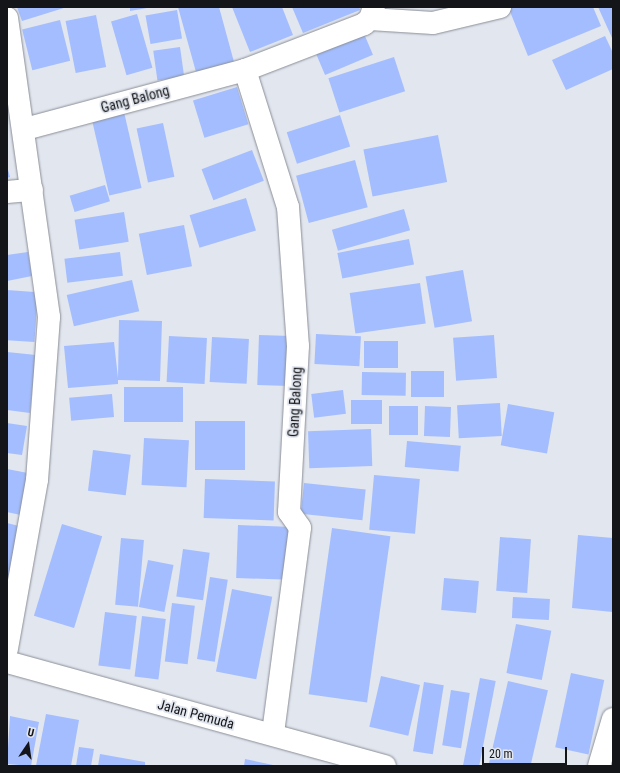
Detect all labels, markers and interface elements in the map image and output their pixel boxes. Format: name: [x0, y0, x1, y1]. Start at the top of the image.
street label: Gang Balong: [99, 82, 171, 116]
street label: Gang Balong: [285, 367, 305, 437]
street label: Jalan Pemuda: [156, 696, 236, 732]
north arrow: [8, 725, 48, 765]
text: U: [26, 726, 35, 740]
scale bar: [484, 739, 569, 765]
text: 20 m: [489, 747, 513, 761]

